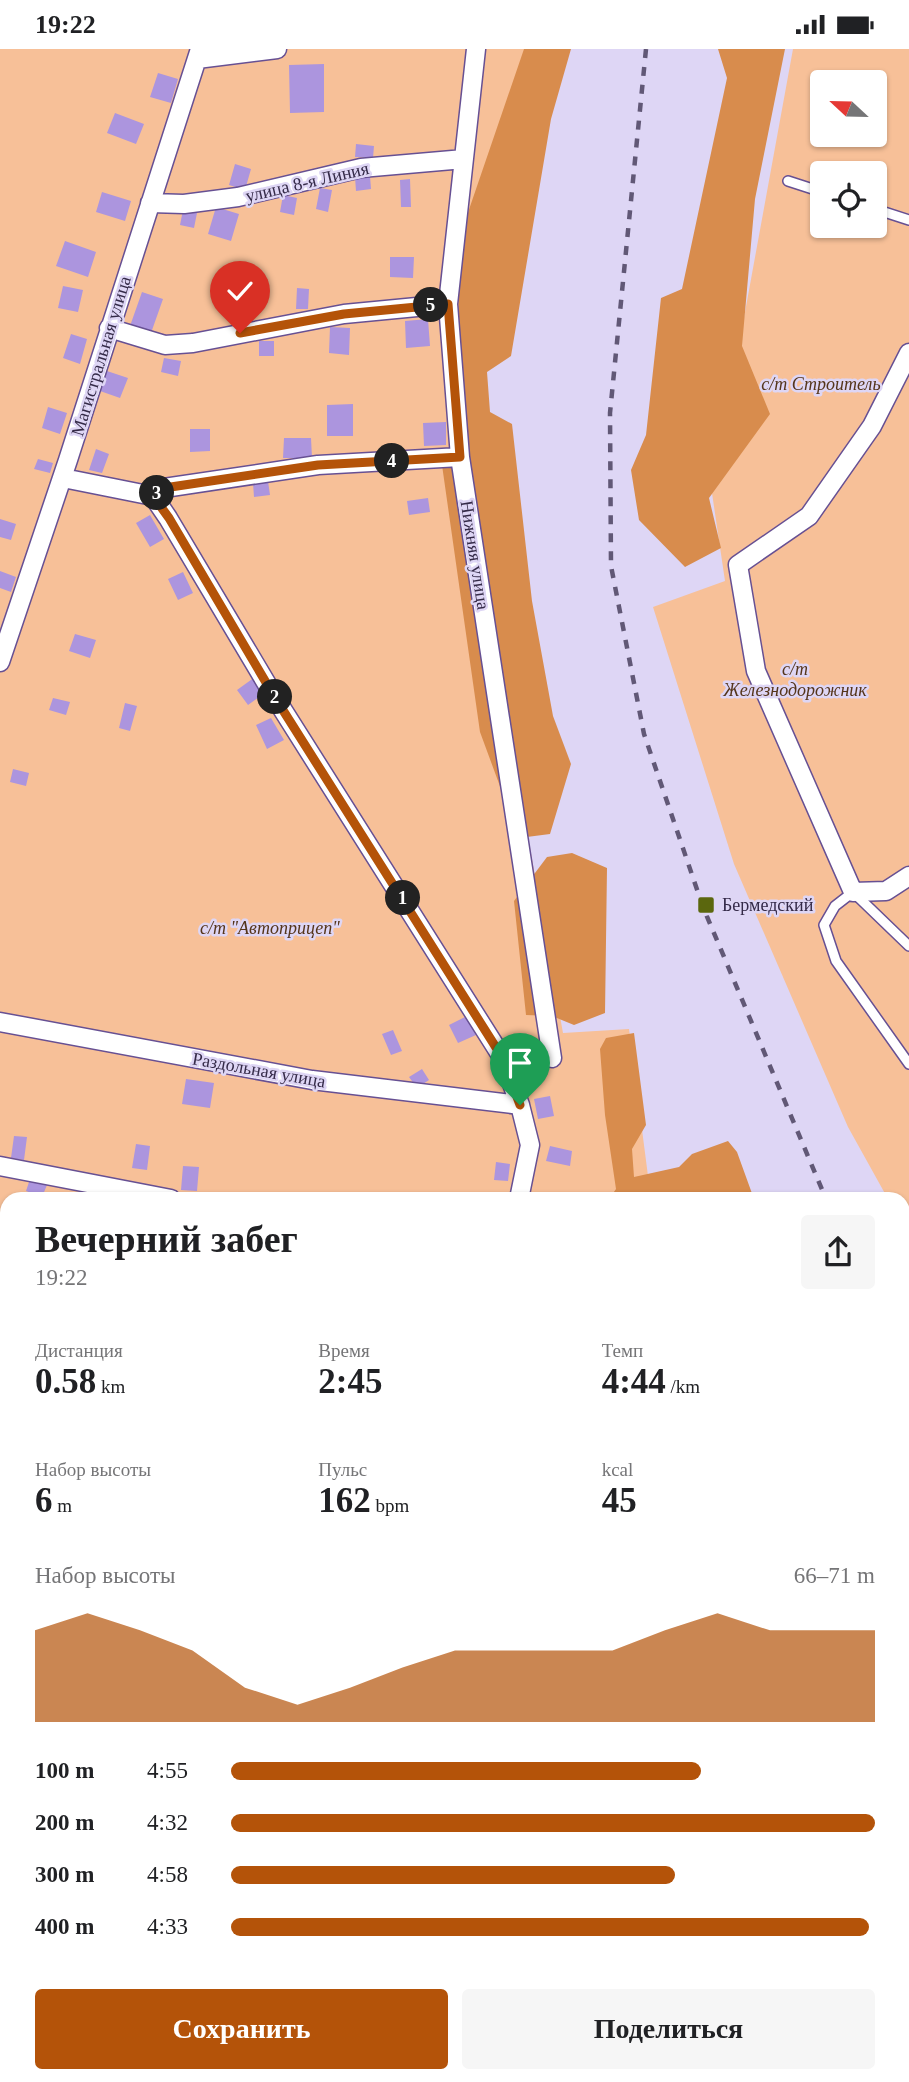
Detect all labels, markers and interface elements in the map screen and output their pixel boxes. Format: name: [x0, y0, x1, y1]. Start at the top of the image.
text: 19:22: [35, 10, 96, 39]
north arrow: [810, 70, 887, 147]
map controls: [810, 70, 887, 238]
street label: улица 8-я Линия: [243, 158, 371, 206]
button: locate: [810, 161, 887, 238]
pin: [210, 261, 270, 333]
icon: check: [221, 272, 259, 310]
street label: Магистральная улица: [67, 274, 135, 438]
pin: 5: [414, 287, 448, 323]
text: 5: [426, 294, 435, 315]
park label: с/т Строитель: [761, 374, 881, 394]
pin: 4: [374, 443, 410, 479]
text: 4: [387, 450, 396, 471]
pin: 3: [140, 475, 174, 511]
text: 3: [152, 482, 161, 503]
street label: Нижняя улица: [457, 499, 493, 611]
park label: с/т Железнодорожник: [722, 659, 867, 700]
pin: 2: [258, 679, 292, 715]
text: 2: [270, 686, 279, 707]
pin: 1: [386, 881, 420, 915]
text: 1: [398, 887, 407, 908]
marker: Бермедский: [696, 895, 716, 915]
place label: Бермедский: [722, 895, 814, 915]
park label: с/т "Автоприцеп": [200, 918, 340, 938]
pin: [490, 1033, 550, 1105]
icon: arrive: [501, 1044, 539, 1082]
street label: Раздольная улица: [191, 1048, 327, 1092]
button: share: [801, 1215, 875, 1289]
text: Вечерний забег: [35, 1218, 298, 1260]
text: 19:22: [35, 1265, 87, 1290]
text: Дистанция: [35, 1340, 123, 1361]
text: Время: [318, 1340, 370, 1361]
text: Темп: [602, 1340, 643, 1361]
text: 0.58: [35, 1362, 96, 1401]
text: 2:45: [318, 1362, 382, 1401]
text: 4:44: [602, 1362, 666, 1401]
text: km: [96, 1376, 125, 1397]
text: /km: [666, 1376, 700, 1397]
text: Набор высоты: [35, 1459, 151, 1480]
text: Пульс: [318, 1459, 367, 1480]
text: kcal: [602, 1459, 633, 1480]
text: 6: [35, 1481, 53, 1520]
text: 162: [318, 1481, 371, 1520]
text: 45: [602, 1481, 637, 1520]
text: m: [53, 1495, 72, 1516]
text: bpm: [371, 1495, 409, 1516]
text: Набор высоты: [35, 1563, 176, 1588]
text: 66–71 m: [794, 1563, 875, 1588]
text: 100 m: [35, 1758, 94, 1783]
text: 4:55: [147, 1758, 188, 1783]
text: 200 m: [35, 1810, 94, 1835]
text: 4:32: [147, 1810, 188, 1835]
text: 300 m: [35, 1862, 94, 1887]
text: 4:58: [147, 1862, 188, 1887]
text: 400 m: [35, 1914, 94, 1939]
text: 4:33: [147, 1914, 188, 1939]
button: Сохранить: [35, 1989, 448, 2069]
button: Поделиться: [462, 1989, 875, 2069]

